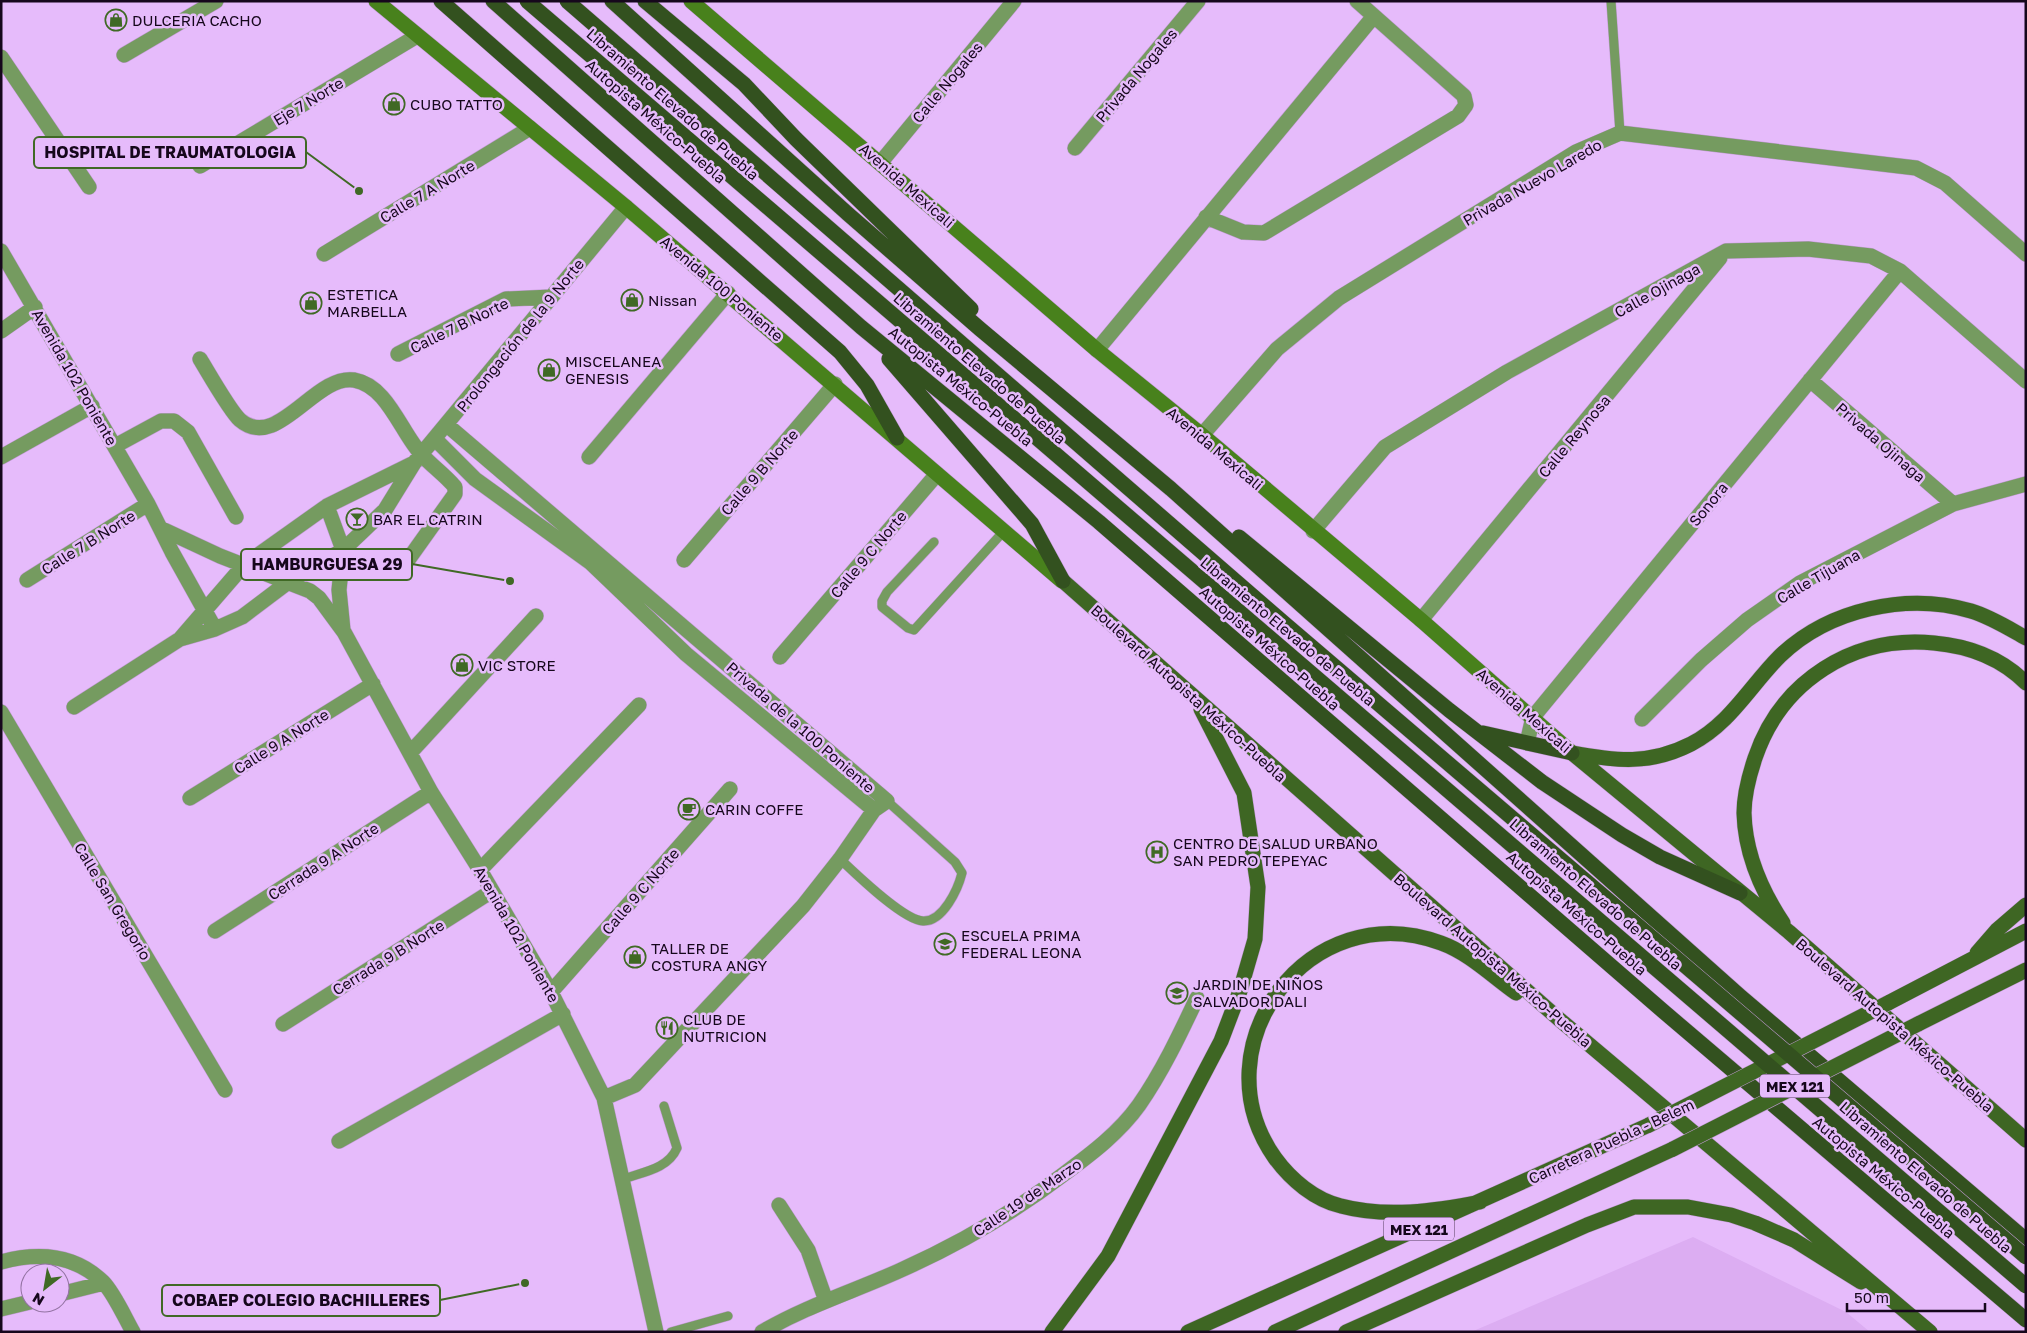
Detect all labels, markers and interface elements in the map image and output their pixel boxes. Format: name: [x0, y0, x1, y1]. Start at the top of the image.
shop icon: DULCERIA CACHO: [104, 8, 128, 32]
place label: DULCERIA CACHO: [132, 11, 262, 29]
street label: Libramiento Elevado de Puebla: [583, 24, 763, 184]
street label: Privada Nogales: [1092, 24, 1181, 126]
street label: Calle Nogales: [908, 38, 986, 126]
street label: Autopista México-Puebla: [582, 55, 730, 187]
street label: Eje 7 Norte: [270, 73, 347, 129]
shop icon: CUBO TATTO: [382, 92, 406, 116]
place label: CUBO TATTO: [410, 95, 503, 113]
street label: Privada Nuevo Laredo: [1459, 135, 1605, 229]
callout: HOSPITAL DE TRAUMATOLOGIA: [34, 137, 306, 168]
street label: Avenida Mexicali: [856, 139, 958, 231]
text: HOSPITAL DE TRAUMATOLOGIA: [44, 142, 296, 162]
street label: Calle 7 A Norte: [376, 155, 478, 226]
street label: Avenida 100 Poniente: [657, 231, 787, 345]
street label: Prolongación de la 9 Norte: [453, 254, 588, 415]
street label: Calle Ojinaga: [1611, 259, 1703, 321]
place label: ESTETICA MARBELLA: [327, 285, 407, 320]
shop icon: Nissan: [620, 288, 644, 312]
street label: Libramiento Elevado de Puebla: [890, 288, 1070, 448]
shop icon: ESTETICA MARBELLA: [299, 291, 323, 315]
place label: Nissan: [648, 291, 697, 309]
street label: Calle 7 B Norte: [407, 293, 511, 357]
street label: Avenida 102 Poniente: [29, 306, 121, 448]
street label: Autopista México-Puebla: [885, 322, 1037, 450]
place label: MISCELANEA GENESIS: [565, 352, 661, 387]
shop icon: MISCELANEA GENESIS: [537, 358, 561, 382]
street label: Calle Reynosa: [1534, 391, 1614, 481]
street label: Privada Ojinaga: [1833, 398, 1929, 486]
street label: Avenida Mexicali: [1163, 403, 1267, 493]
street label: Calle 9 B Norte: [717, 425, 802, 519]
street label: Sonora: [1685, 479, 1731, 529]
street label: Calle 7 B Norte: [38, 506, 139, 578]
street label: Calle 9 C Norte: [826, 506, 910, 601]
bar icon: BAR EL CATRIN: [345, 507, 369, 531]
place label: BAR EL CATRIN: [373, 510, 483, 528]
street label: Calle Tijuana: [1773, 545, 1863, 607]
callout: HAMBURGUESA 29: [241, 549, 412, 580]
street label: Libramiento Elevado de Puebla: [1197, 553, 1379, 709]
text: HAMBURGUESA 29: [251, 554, 403, 574]
street label: Autopista México-Puebla: [1196, 582, 1344, 714]
street label: Boulevard Autopista México-Puebla: [1088, 601, 1290, 785]
shop icon: VIC STORE: [450, 653, 474, 677]
place label: VIC STORE: [478, 656, 556, 674]
street label: Privada de la 100 Poniente: [723, 658, 879, 796]
street label: Avenida Mexicali: [1473, 664, 1575, 756]
street label: Calle 9 A Norte: [230, 704, 332, 777]
cafe icon: CARIN COFFE: [677, 797, 701, 821]
place label: CARIN COFFE: [705, 800, 803, 818]
street label: Libramiento Elevado de Puebla: [1506, 814, 1686, 974]
street label: Cerrada 9 A Norte: [264, 818, 382, 903]
place label: CENTRO DE SALUD URBANO SAN PEDRO TEPEYAC: [1173, 834, 1378, 869]
street label: Calle San Gregorio: [71, 839, 155, 963]
hospital icon: CENTRO DE SALUD URBANO SAN PEDRO TEPEYAC: [1145, 840, 1169, 864]
street label: Calle 9 C Norte: [598, 844, 683, 938]
street label: Autopista México-Puebla: [1503, 847, 1651, 979]
street label: Avenida 102 Poniente: [471, 863, 563, 1005]
street label: Boulevard Autopista México-Puebla: [1390, 869, 1596, 1051]
street label: Cerrada 9 B Norte: [329, 915, 447, 999]
place label: ESCUELA PRIMA FEDERAL LEONA: [961, 926, 1081, 961]
school or university icon: ESCUELA PRIMA FEDERAL LEONA: [933, 932, 957, 956]
street label: Boulevard Autopista México-Puebla: [1792, 934, 1998, 1116]
place label: TALLER DE COSTURA ANGY: [651, 939, 768, 974]
shop icon: TALLER DE COSTURA ANGY: [623, 945, 647, 969]
place label: JARDIN DE NIÑOS SALVADOR DALI: [1193, 975, 1323, 1010]
school or university icon: JARDIN DE NIÑOS SALVADOR DALI: [1165, 981, 1189, 1005]
place label: CLUB DE NUTRICION: [683, 1010, 767, 1045]
restaurant icon: CLUB DE NUTRICION: [655, 1016, 679, 1040]
road number: MEX 121: [1760, 1074, 1830, 1098]
street label: Carretera Puebla - Belem: [1526, 1095, 1696, 1187]
street label: Libramiento Elevado de Puebla: [1836, 1097, 2016, 1257]
street label: Autopista México-Puebla: [1809, 1112, 1959, 1242]
street label: Calle 19 de Marzo: [970, 1154, 1084, 1240]
road number: MEX 121: [1384, 1218, 1454, 1240]
north arrow: [20, 1263, 70, 1313]
scale bar: [1847, 1280, 1984, 1312]
callout: COBAEP COLEGIO BACHILLERES: [162, 1285, 440, 1316]
text: 50 m: [1854, 1288, 1889, 1306]
text: N: [29, 1290, 47, 1310]
text: COBAEP COLEGIO BACHILLERES: [172, 1290, 430, 1310]

